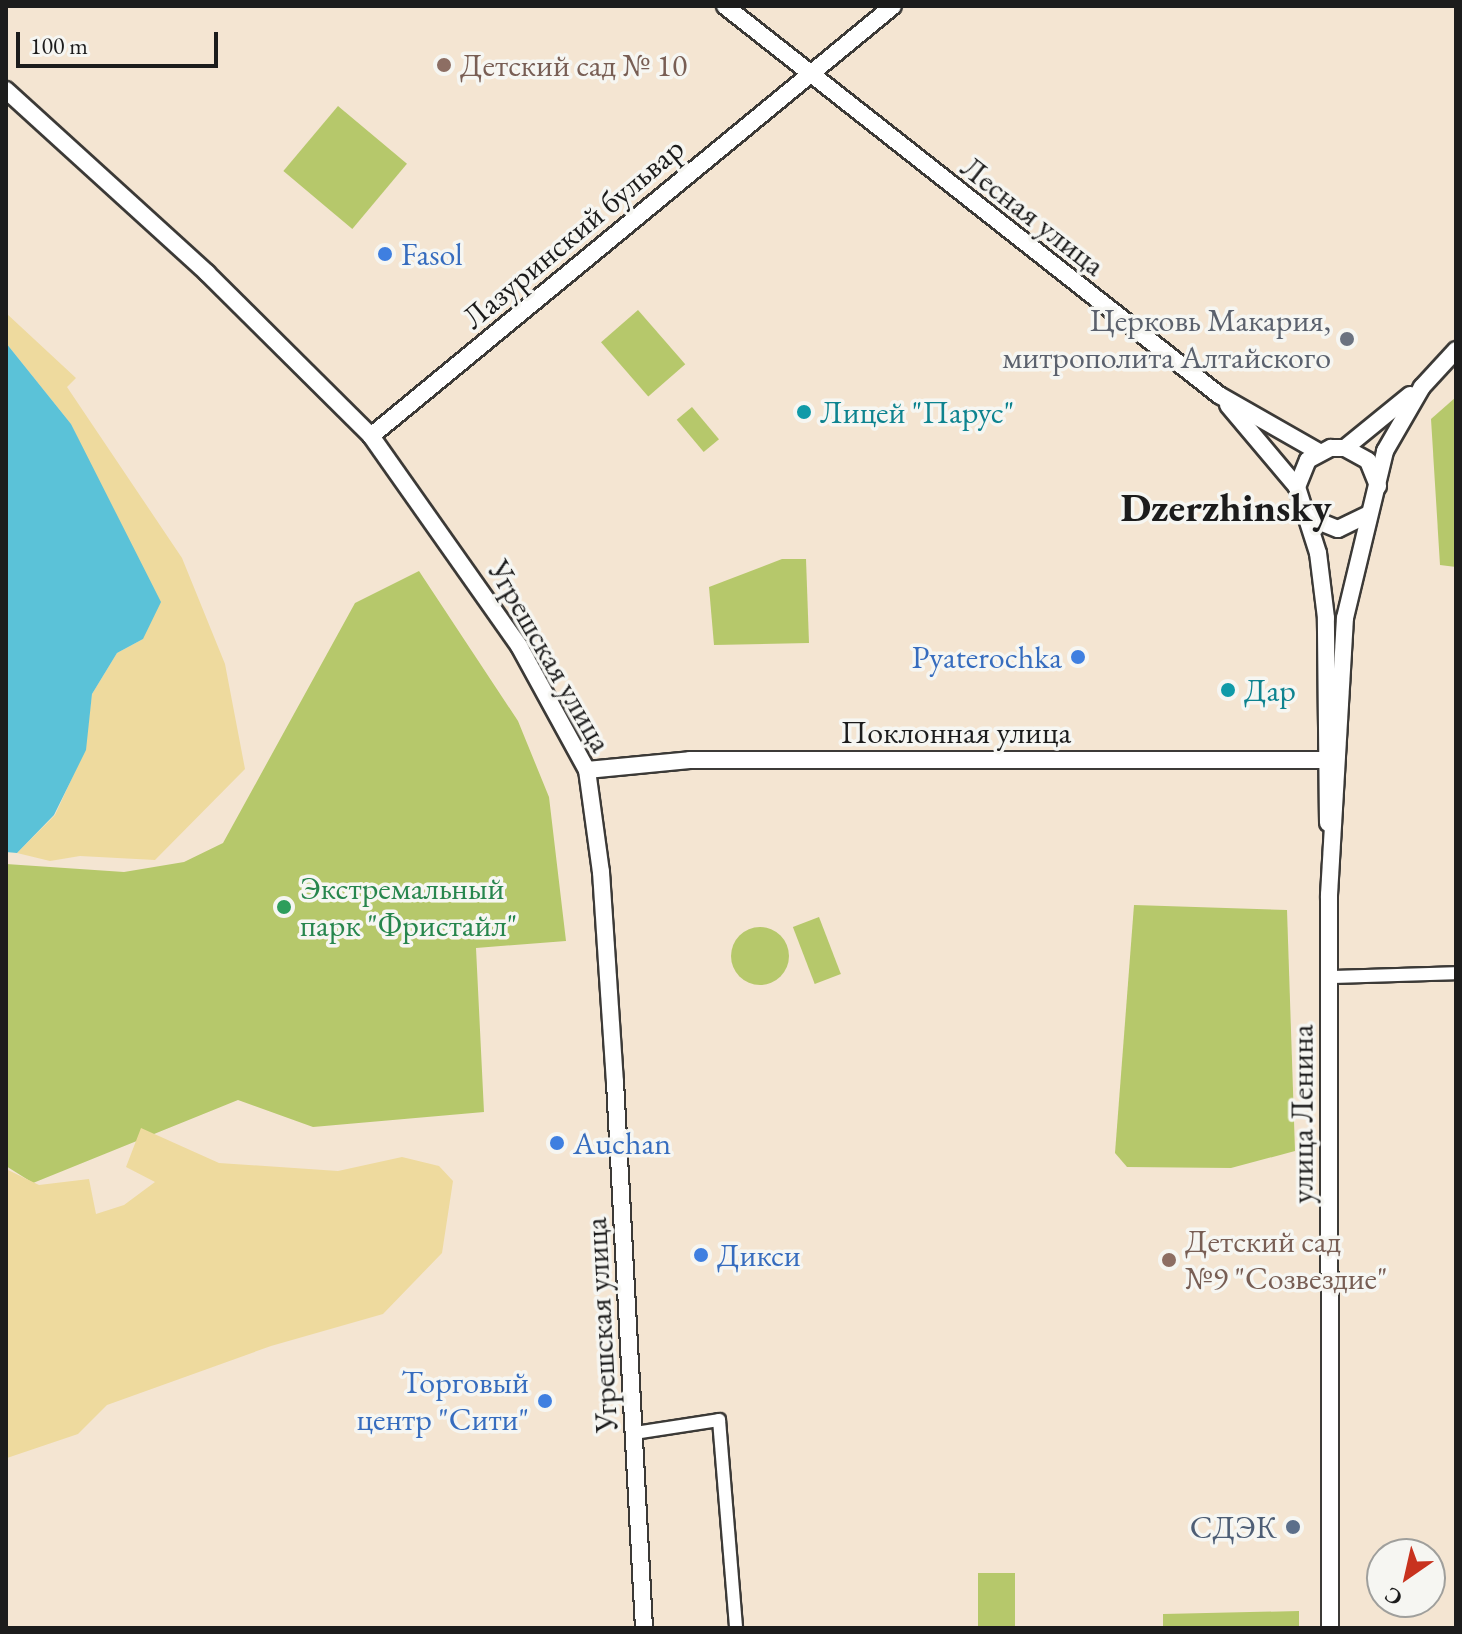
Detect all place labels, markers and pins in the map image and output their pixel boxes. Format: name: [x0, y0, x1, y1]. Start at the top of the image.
place label: Детский сад № 10: [460, 46, 687, 84]
marker: Детский сад № 10: [435, 56, 453, 74]
place label: Fasol: [401, 235, 463, 273]
marker: Fasol: [376, 245, 394, 263]
place label: Церковь Макария, митрополита Алтайского: [1002, 302, 1331, 377]
marker: Церковь Макария, митрополита Алтайского: [1338, 330, 1356, 348]
place label: Лицей "Парус": [820, 393, 1014, 431]
marker: Лицей "Парус": [795, 403, 813, 421]
place label: Pyaterochka: [912, 638, 1062, 676]
marker: Pyaterochka: [1069, 648, 1087, 666]
place label: Дар: [1244, 671, 1296, 709]
marker: Дар: [1219, 681, 1237, 699]
place label: Экстремальный парк "Фристайл": [300, 870, 517, 945]
marker: Экстремальный парк "Фристайл": [275, 898, 293, 916]
place label: Auchan: [573, 1124, 671, 1162]
marker: Auchan: [548, 1134, 566, 1152]
place label: Детский сад №9 "Созвездие": [1185, 1223, 1388, 1298]
place label: Дикси: [717, 1236, 801, 1274]
marker: Дикси: [692, 1246, 710, 1264]
marker: Детский сад №9 "Созвездие": [1160, 1251, 1178, 1269]
place label: Торговый центр "Сити": [357, 1364, 529, 1439]
marker: Торговый центр "Сити": [536, 1392, 554, 1410]
place label: СДЭК: [1190, 1508, 1277, 1546]
marker: СДЭК: [1284, 1518, 1302, 1536]

